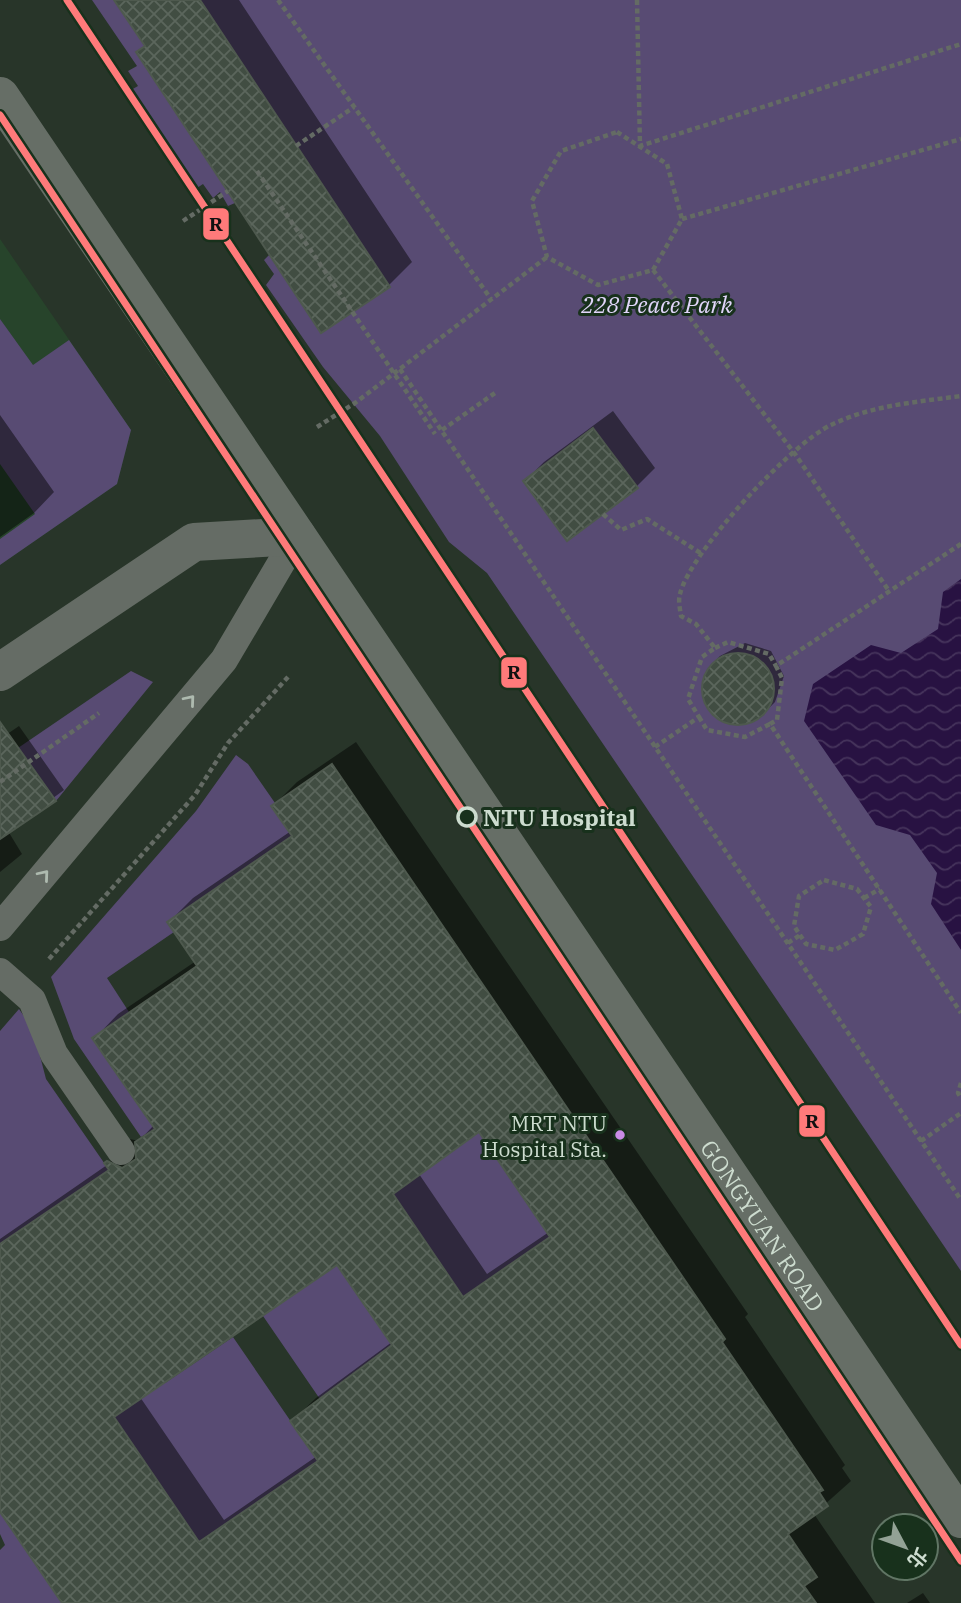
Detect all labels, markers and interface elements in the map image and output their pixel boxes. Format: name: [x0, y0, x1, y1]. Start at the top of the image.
line badge: R: [202, 207, 230, 241]
text: R: [209, 212, 223, 236]
park label: 228 Peace Park: [580, 289, 734, 319]
line badge: R: [500, 656, 528, 689]
text: R: [507, 660, 521, 684]
one-way arrow: [182, 696, 194, 709]
place label: NTU Hospital: [483, 802, 636, 832]
marker: NTU Hospital: [457, 807, 477, 827]
one-way arrow: [36, 870, 48, 883]
line badge: R: [798, 1104, 826, 1138]
place label: MRT NTU Hospital Sta.: [482, 1109, 607, 1163]
text: R: [805, 1109, 819, 1133]
marker: MRT NTU Hospital Sta.: [613, 1128, 627, 1142]
street label: GONGYUAN ROAD: [694, 1134, 831, 1317]
north arrow: [870, 1512, 940, 1582]
text: 北: [903, 1543, 933, 1573]

